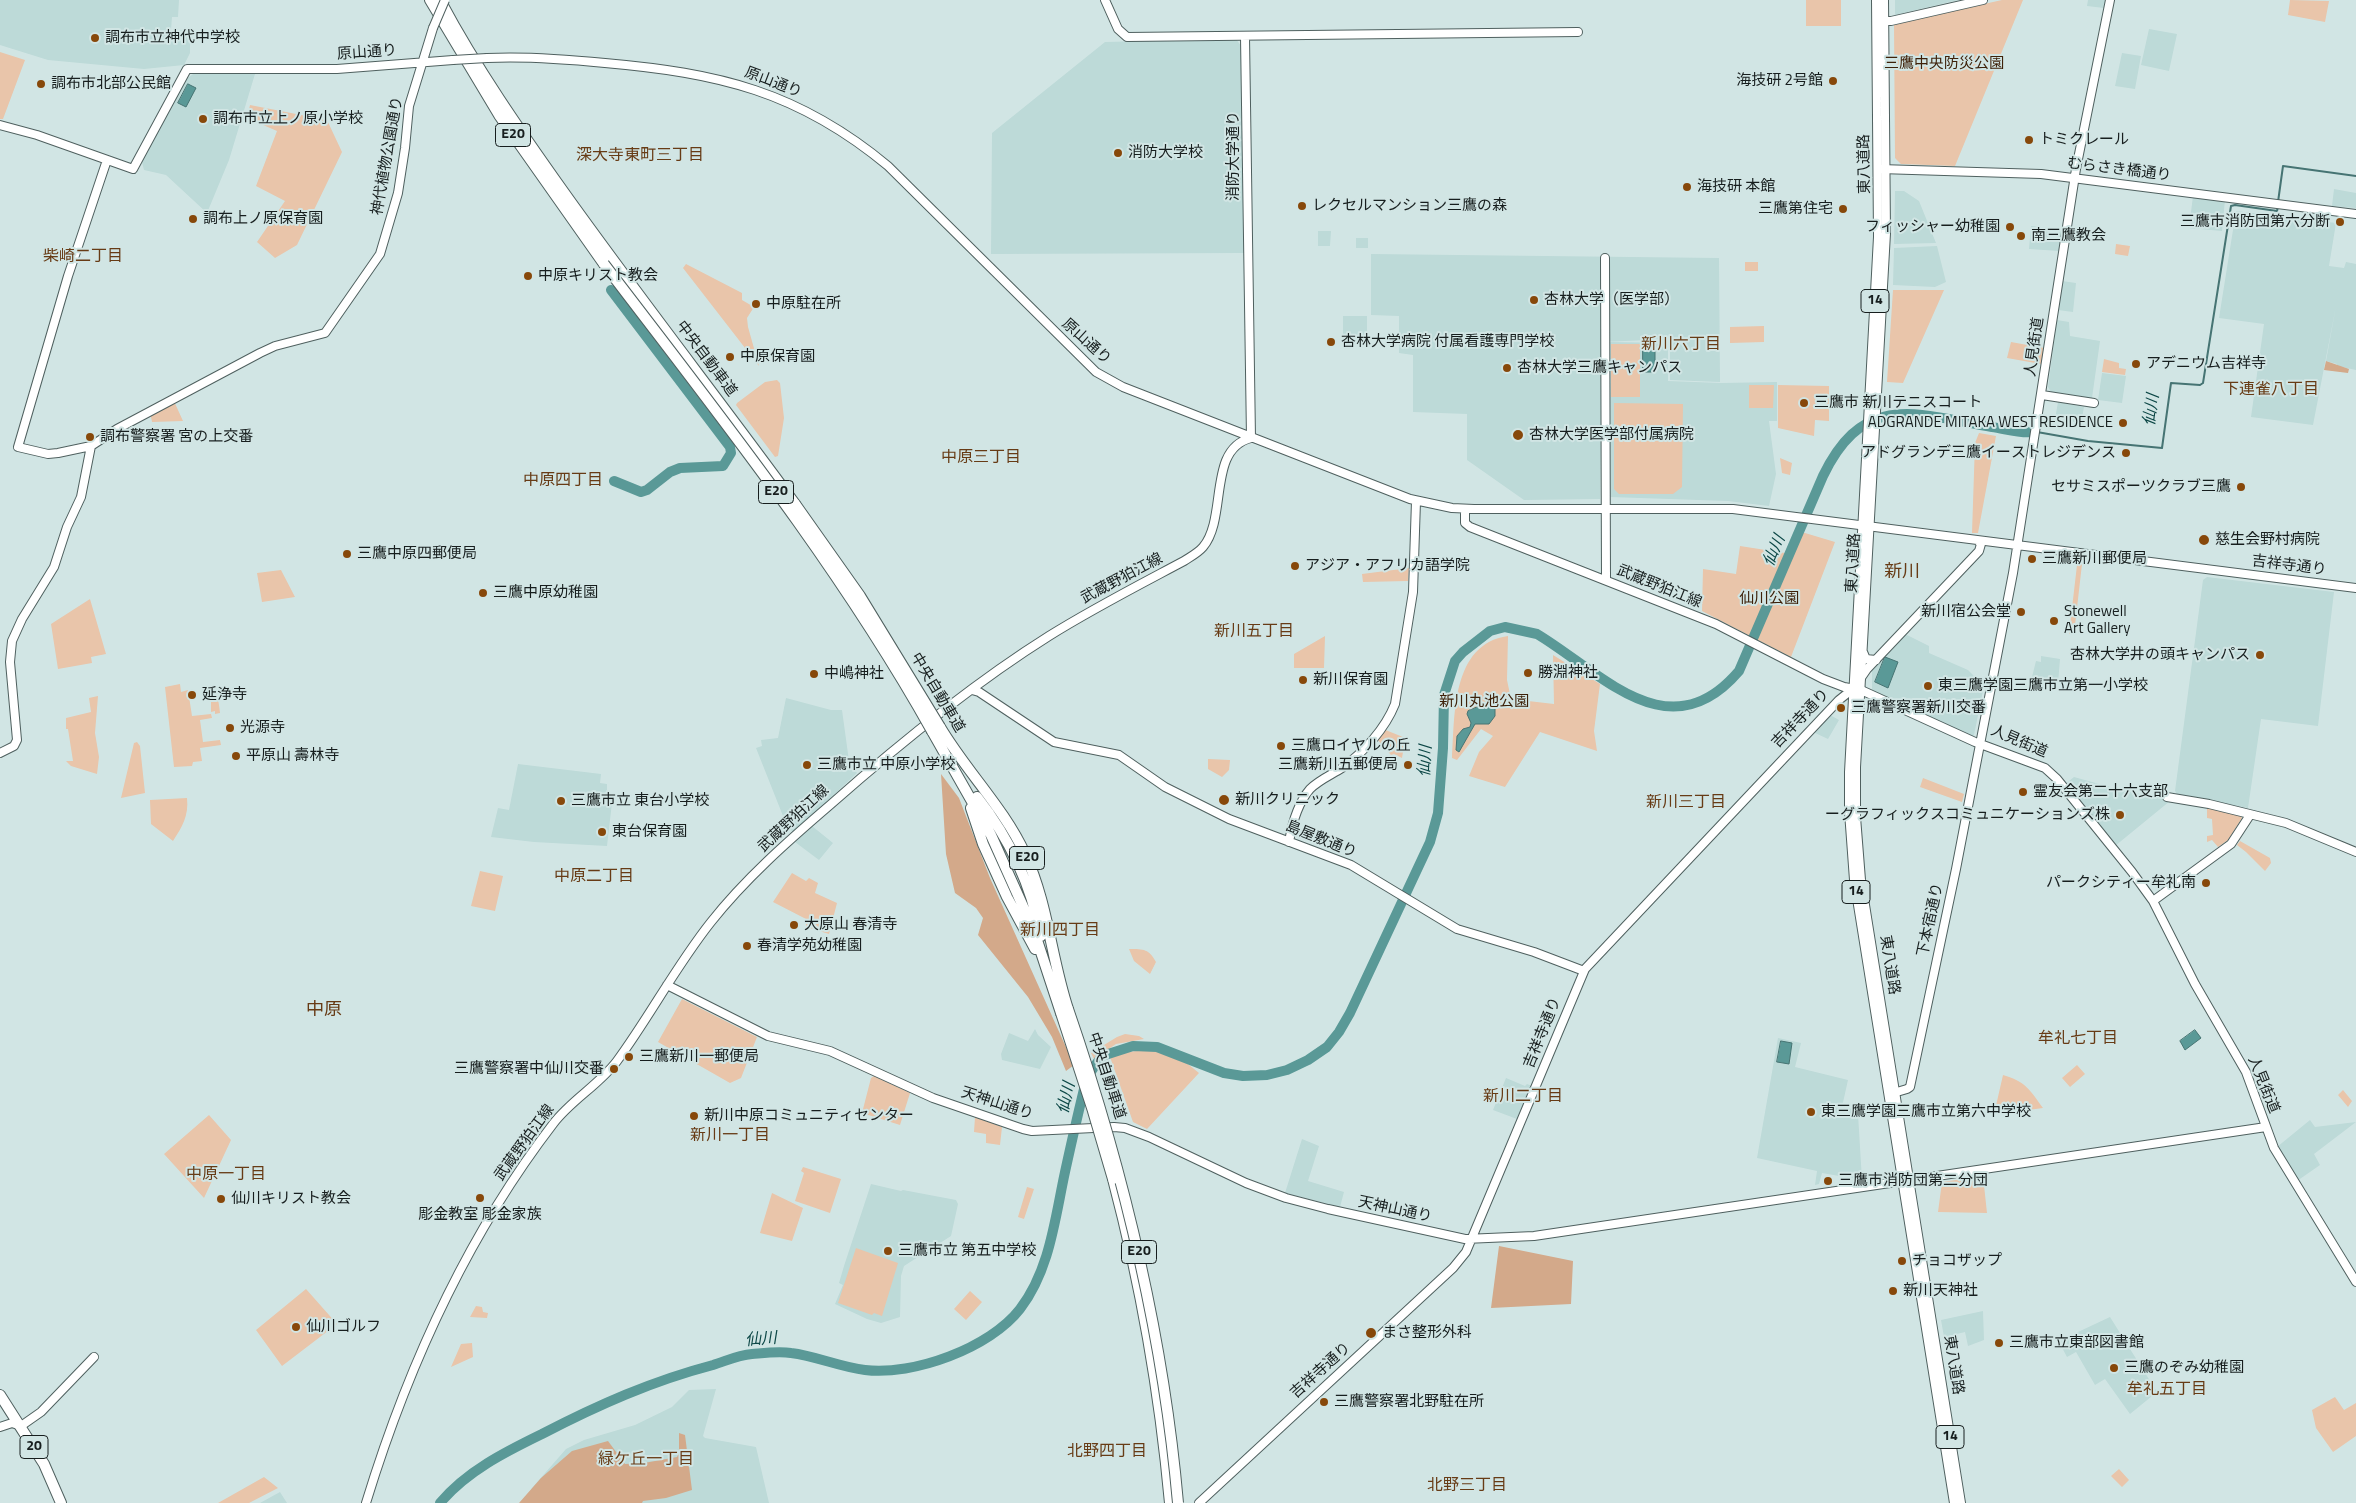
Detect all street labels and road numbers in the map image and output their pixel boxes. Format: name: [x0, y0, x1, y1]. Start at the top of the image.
street label: 原山通り: [336, 42, 398, 64]
street label: 原山通り: [742, 64, 804, 102]
street label: 神代植物公園通り: [369, 95, 407, 217]
street label: 消防大学通り: [1225, 111, 1243, 201]
road number: E20: [496, 124, 530, 146]
street label: 東八道路: [1855, 134, 1875, 194]
street label: むらさき橋通り: [2066, 155, 2172, 185]
road number: 14: [1861, 290, 1889, 312]
street label: 原山通り: [1058, 315, 1114, 369]
street label: 人見街道: [2022, 316, 2048, 378]
street label: 中央自動車道: [672, 318, 740, 400]
road number: E20: [758, 481, 794, 504]
street label: 東八道路: [1843, 533, 1865, 593]
street label: 武蔵野狛江線: [1078, 550, 1166, 608]
street label: 吉祥寺通り: [2251, 552, 2327, 580]
street label: 武蔵野狛江線: [1614, 562, 1704, 612]
street label: 中央自動車道: [906, 650, 968, 736]
street label: 吉祥寺通り: [1768, 686, 1834, 752]
street label: 人見街道: [1988, 722, 2050, 762]
street label: 武蔵野狛江線: [755, 782, 833, 856]
street label: 島屋敷通り: [1283, 818, 1359, 862]
road number: E20: [1010, 846, 1044, 870]
road number: 14: [1842, 880, 1870, 904]
street label: 下本宿通り: [1914, 881, 1948, 959]
street label: 東八道路: [1875, 934, 1903, 996]
street label: 吉祥寺通り: [1521, 995, 1565, 1071]
street label: 中央自動車道: [1084, 1030, 1128, 1122]
street label: 人見街道: [2243, 1054, 2283, 1116]
street label: 天神山通り: [959, 1084, 1035, 1124]
street label: 武蔵野狛江線: [491, 1101, 559, 1185]
street label: 天神山通り: [1356, 1193, 1434, 1227]
road number: E20: [1122, 1240, 1156, 1264]
street label: 東八道路: [1939, 1334, 1967, 1396]
street label: 吉祥寺通り: [1287, 1339, 1355, 1403]
road number: 14: [1936, 1425, 1964, 1448]
road number: 20: [20, 1435, 48, 1458]

